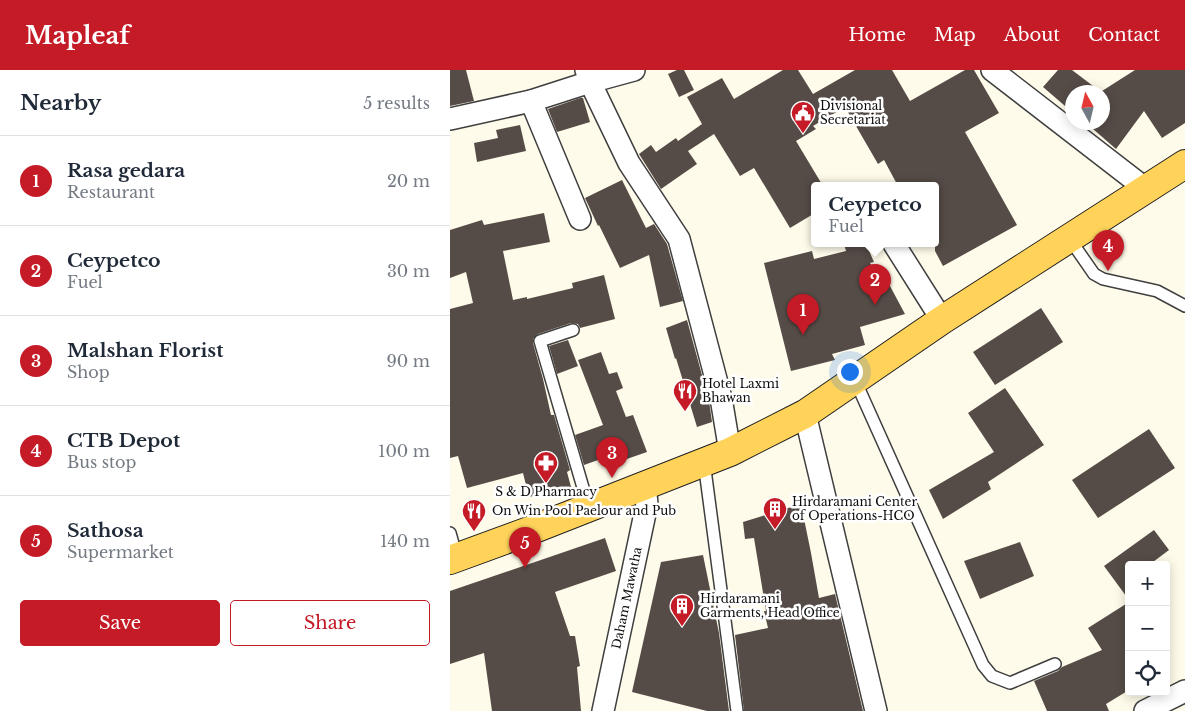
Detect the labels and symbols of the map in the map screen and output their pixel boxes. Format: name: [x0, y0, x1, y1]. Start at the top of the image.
north arrow: [1065, 85, 1110, 130]
place label: Divisional Secretariat: [820, 98, 886, 127]
public building icon: Divisional Secretariat: [790, 100, 816, 134]
pin: 4: [1092, 230, 1124, 271]
pin: 2: [859, 264, 891, 305]
pin: 1: [787, 294, 819, 335]
your location: [837, 359, 863, 385]
place label: Hotel Laxmi Bhawan: [702, 376, 779, 405]
restaurant icon: Hotel Laxmi Bhawan: [672, 378, 698, 412]
pin: 3: [596, 437, 628, 478]
pharmacy icon: S & D Pharmacy: [533, 450, 559, 484]
place label: S & D Pharmacy: [495, 484, 597, 499]
place label: Hirdaramani Center of Operations-HCO: [792, 494, 917, 523]
building icon: Hirdaramani Center of Operations-HCO: [762, 496, 788, 530]
restaurant icon: On Win Pool Paelour and Pub: [461, 498, 487, 532]
place label: On Win Pool Paelour and Pub: [492, 503, 676, 518]
pin: 5: [509, 527, 541, 568]
street label: Daham Mawatha: [608, 545, 645, 650]
place label: Hirdaramani Garments, Head Office: [700, 591, 840, 620]
building icon: Hirdaramani Garments, Head Office: [669, 593, 695, 627]

